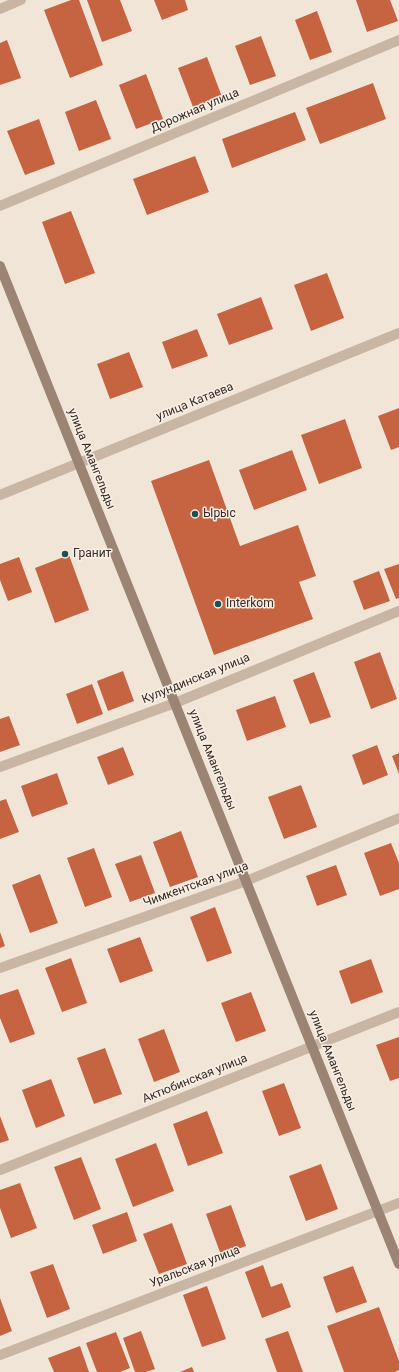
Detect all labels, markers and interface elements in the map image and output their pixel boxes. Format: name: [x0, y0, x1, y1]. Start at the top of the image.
street label: Дорожная улица: [149, 86, 241, 136]
street label: улица Катаева: [154, 380, 236, 424]
street label: улица Амангельды: [64, 407, 118, 511]
place label: Ырыс: [203, 507, 236, 521]
marker: Ырыс: [190, 509, 200, 519]
place label: Гранит: [73, 547, 111, 561]
marker: Гранит: [60, 549, 70, 559]
place label: Interkom: [226, 597, 274, 611]
marker: Interkom: [213, 599, 223, 609]
street label: Кулундинская улица: [140, 651, 252, 707]
street label: улица Амангельды: [185, 708, 239, 812]
street label: Чимкентская улица: [141, 859, 251, 911]
street label: улица Амангельды: [305, 1009, 359, 1113]
street label: Актюбинская улица: [140, 1051, 250, 1107]
street label: Уральская улица: [148, 1243, 242, 1291]

